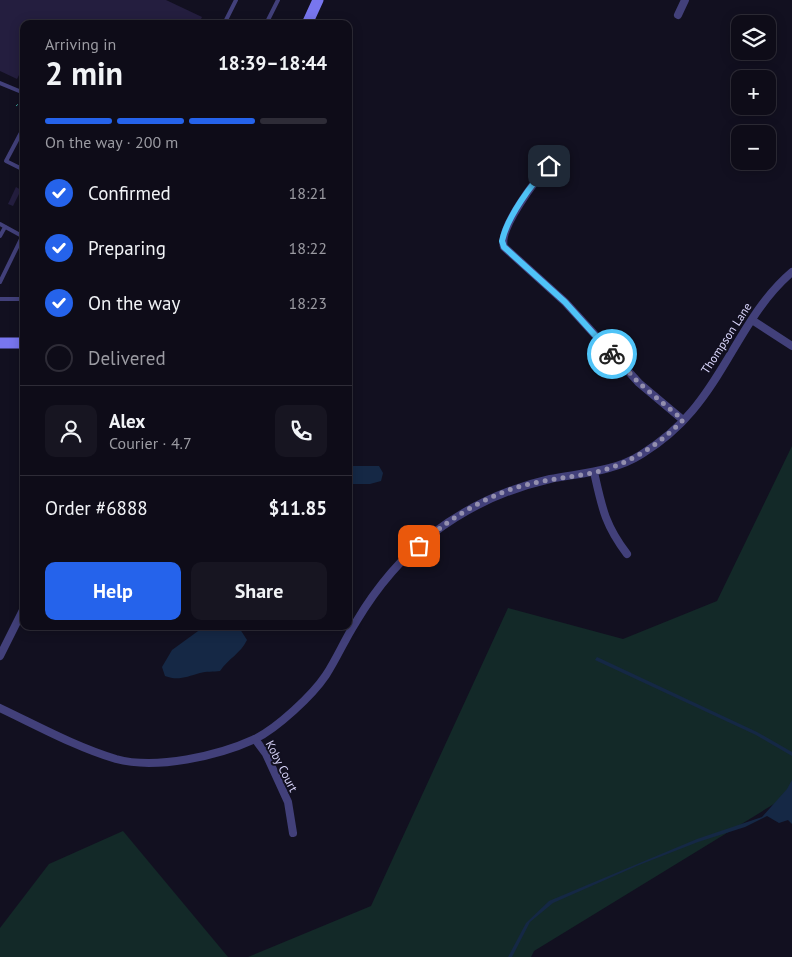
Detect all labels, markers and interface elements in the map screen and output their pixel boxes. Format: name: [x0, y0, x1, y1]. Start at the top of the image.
map controls: [731, 15, 776, 170]
button: layers: [731, 15, 776, 60]
text: Arriving in: [45, 34, 116, 54]
text: 18:39–18:44: [218, 51, 327, 75]
text: 2 min: [45, 52, 123, 94]
button: +: [731, 70, 776, 115]
button: −: [731, 125, 776, 170]
text: On the way · 200 m: [45, 132, 178, 152]
pin: [528, 145, 570, 187]
icon: home: [535, 152, 563, 180]
icon: check: [45, 179, 73, 207]
text: Confirmed: [88, 181, 171, 205]
text: 18:21: [289, 183, 327, 203]
icon: check: [45, 234, 73, 262]
text: Preparing: [88, 236, 166, 260]
text: 18:22: [289, 238, 327, 258]
icon: check: [45, 289, 73, 317]
text: On the way: [88, 291, 180, 315]
text: 18:23: [289, 293, 327, 313]
street label: Thompson Lane: [697, 300, 755, 376]
courier: [587, 329, 637, 379]
icon: bike: [598, 340, 626, 368]
text: Delivered: [88, 346, 166, 370]
button: person: [45, 405, 97, 457]
button: phone: [275, 405, 327, 457]
text: Alex: [109, 409, 145, 433]
text: Courier · 4.7: [109, 433, 192, 453]
text: Order #6888: [45, 496, 148, 520]
text: $11.85: [268, 496, 327, 520]
pin: [398, 525, 440, 567]
icon: bag: [405, 532, 433, 560]
button: Help: [45, 562, 181, 620]
button: Share: [191, 562, 327, 620]
street label: Koby Court: [263, 738, 301, 794]

